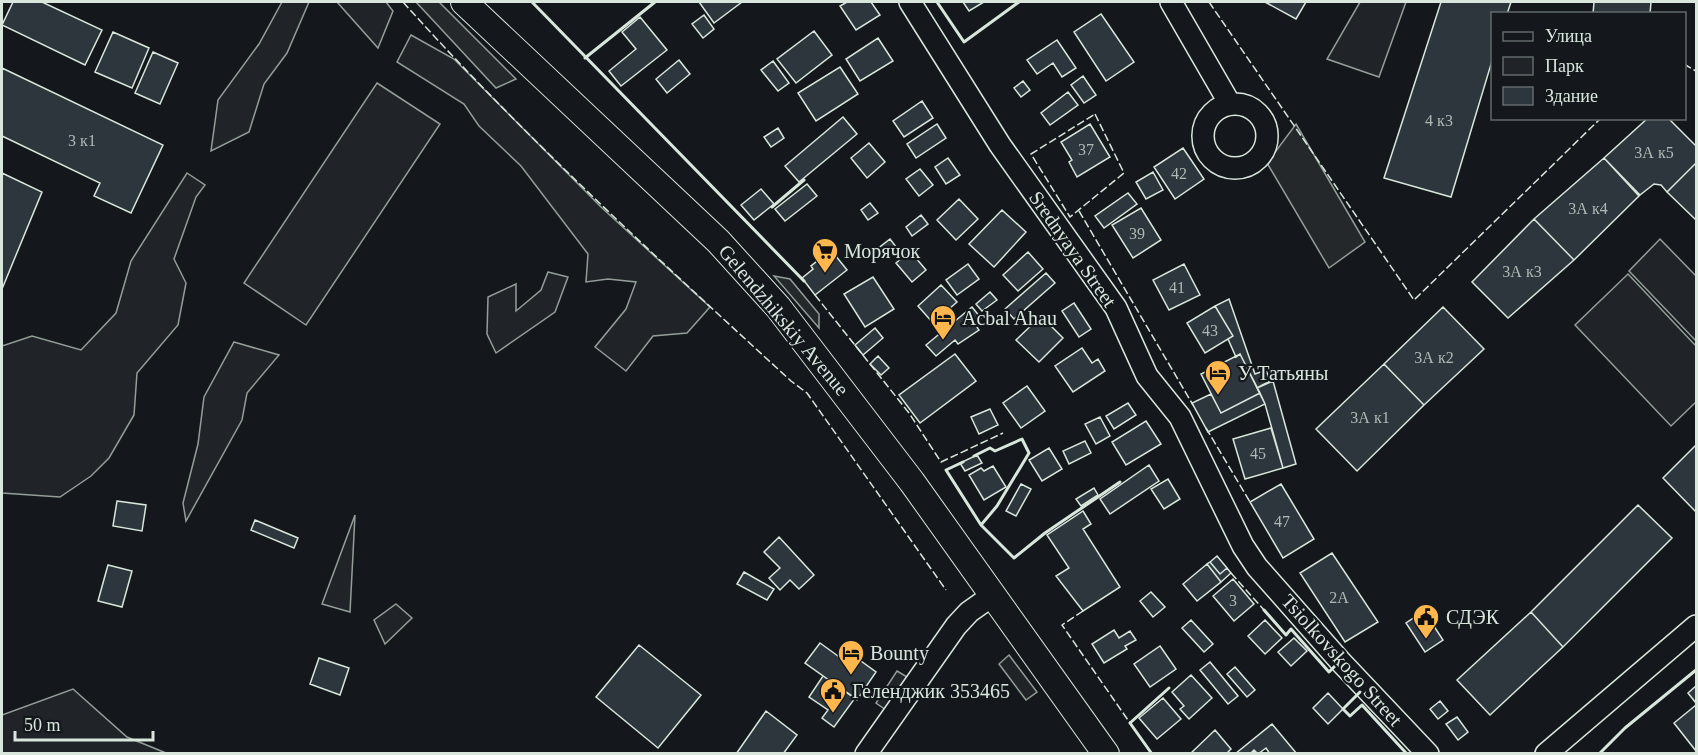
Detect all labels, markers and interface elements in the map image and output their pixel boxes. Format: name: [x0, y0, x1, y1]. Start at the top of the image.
legend: [1491, 12, 1686, 120]
text: Улица: [1545, 26, 1592, 46]
text: Парк: [1545, 56, 1584, 76]
text: Здание: [1545, 86, 1598, 106]
house number: 4 к3: [1425, 112, 1453, 129]
house number: 3 к1: [68, 132, 96, 149]
house number: 37: [1078, 141, 1094, 158]
house number: 3А к5: [1634, 144, 1674, 161]
house number: 42: [1171, 165, 1187, 182]
street label: Srednyaya Street: [1024, 187, 1121, 312]
house number: 3А к4: [1568, 200, 1608, 217]
house number: 39: [1129, 225, 1145, 242]
supermarket icon: Морячок: [810, 236, 840, 274]
street label: Gelendzhikskiy Avenue: [714, 240, 854, 401]
place label: Морячок: [844, 240, 921, 263]
house number: 3А к3: [1502, 263, 1542, 280]
house number: 41: [1169, 279, 1185, 296]
hotel icon: Acbal Ahau: [928, 303, 958, 341]
place label: Acbal Ahau: [962, 307, 1057, 329]
house number: 43: [1202, 322, 1218, 339]
house number: 3А к2: [1414, 349, 1454, 366]
hotel icon: У Татьяны: [1203, 358, 1233, 396]
place label: У Татьяны: [1238, 362, 1328, 384]
house number: 3А к1: [1350, 409, 1390, 426]
house number: 45: [1250, 445, 1266, 462]
house number: 47: [1274, 513, 1290, 530]
house number: 2А: [1329, 589, 1349, 606]
street label: Tsiolkovskogo Street: [1276, 590, 1407, 731]
house number: 3: [1229, 592, 1237, 609]
public building icon: СДЭК: [1411, 602, 1441, 640]
place label: СДЭК: [1446, 606, 1500, 629]
hotel icon: Bounty: [836, 638, 866, 676]
place label: Bounty: [870, 642, 929, 665]
public building icon: Геленджик 353465: [818, 676, 848, 714]
place label: Геленджик 353465: [852, 680, 1010, 703]
scale bar: [15, 704, 153, 742]
text: 50 m: [24, 715, 61, 735]

